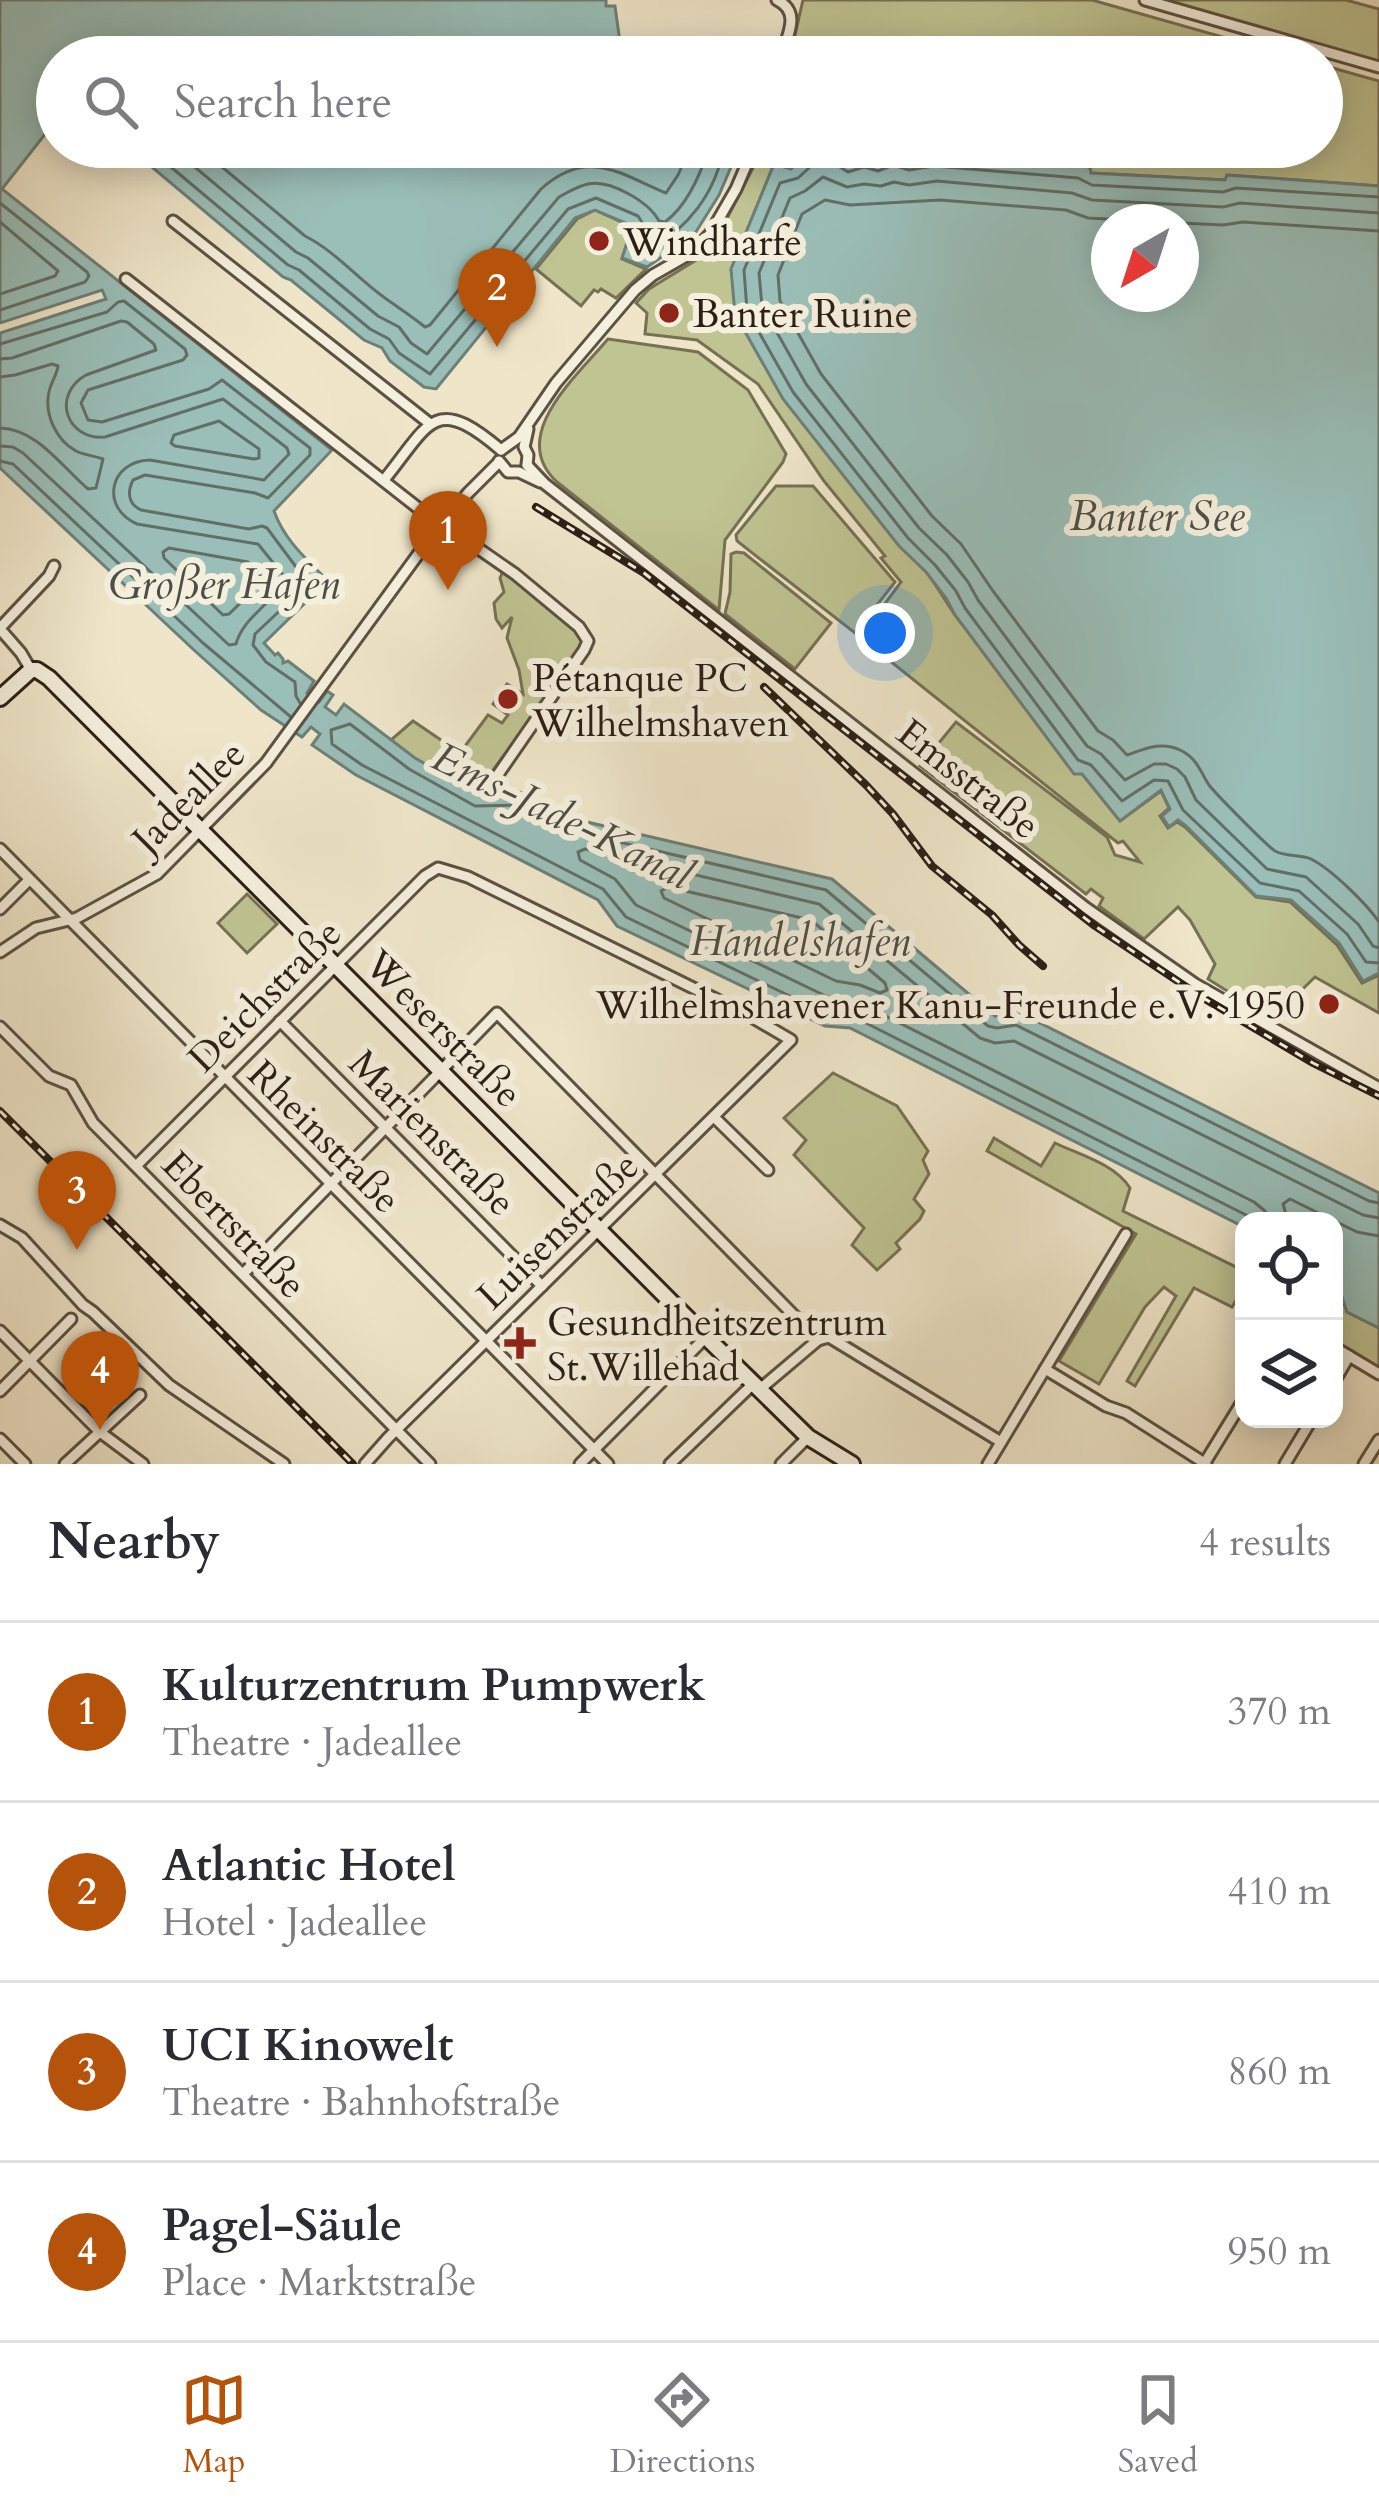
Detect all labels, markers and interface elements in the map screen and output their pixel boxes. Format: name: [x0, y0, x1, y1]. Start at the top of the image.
search box: [36, 36, 1343, 168]
icon: search: [78, 69, 144, 135]
text: Search here: [174, 72, 392, 133]
north arrow: [1091, 204, 1199, 312]
place label: Windharfe: [622, 216, 802, 269]
marker: Windharfe: [586, 228, 612, 254]
pin: 2: [458, 248, 536, 347]
place label: Banter Ruine: [693, 288, 913, 341]
marker: Banter Ruine: [656, 300, 682, 326]
water label: Banter See: [1069, 488, 1245, 545]
pin: 1: [409, 491, 487, 590]
water label: Großer Hafen: [108, 556, 340, 613]
your location: [855, 603, 915, 663]
place label: Pétanque PC Wilhelmshaven: [531, 652, 789, 750]
marker: Pétanque PC Wilhelmshaven: [495, 686, 521, 712]
street label: Emsstraße: [886, 707, 1050, 852]
street label: Jadeallee: [117, 729, 258, 869]
water label: Ems-Jade-Kanal: [423, 729, 703, 905]
street label: Deichstraße: [177, 908, 353, 1084]
water label: Handelshafen: [690, 913, 911, 970]
street label: Weserstraße: [352, 938, 534, 1120]
place label: Wilhelmshavener Kanu-Freunde e.V. 1950: [595, 979, 1305, 1032]
marker: Wilhelmshavener Kanu-Freunde e.V. 1950: [1316, 991, 1342, 1017]
street label: Marienstraße: [337, 1038, 527, 1228]
street label: Rheinstraße: [236, 1049, 412, 1225]
street label: Ebertstraße: [150, 1140, 318, 1311]
street label: Luisenstraße: [465, 1140, 651, 1322]
pin: 3: [38, 1151, 116, 1250]
map controls: [1235, 1212, 1343, 1428]
button: locate: [1235, 1212, 1343, 1320]
place label: Gesundheitszentrum St.Willehad: [547, 1296, 887, 1394]
button: layers: [1235, 1320, 1343, 1428]
marker: Gesundheitszentrum St.Willehad: [504, 1327, 536, 1359]
pin: 4: [61, 1331, 139, 1430]
text: Nearby: [48, 1507, 220, 1577]
text: 4 results: [1199, 1516, 1331, 1569]
text: Kulturzentrum Pumpwerk: [162, 1655, 705, 1716]
text: 1: [77, 1685, 97, 1738]
text: 370 m: [1228, 1685, 1331, 1738]
text: Theatre · Jadeallee: [162, 1716, 462, 1769]
text: Atlantic Hotel: [162, 1835, 456, 1896]
text: 2: [77, 1865, 97, 1918]
text: 410 m: [1228, 1865, 1331, 1918]
text: Hotel · Jadeallee: [162, 1896, 427, 1949]
text: UCI Kinowelt: [162, 2015, 453, 2076]
text: 3: [77, 2045, 97, 2098]
text: 860 m: [1228, 2045, 1331, 2098]
text: Theatre · Bahnhofstraße: [162, 2076, 560, 2129]
text: Pagel-Säule: [162, 2195, 402, 2256]
text: 4: [77, 2225, 97, 2278]
text: 950 m: [1228, 2225, 1331, 2278]
text: Place · Marktstraße: [162, 2256, 477, 2309]
tab: Map: [181, 2367, 247, 2484]
tab: Directions: [610, 2367, 755, 2484]
tab: Saved: [1118, 2367, 1198, 2484]

